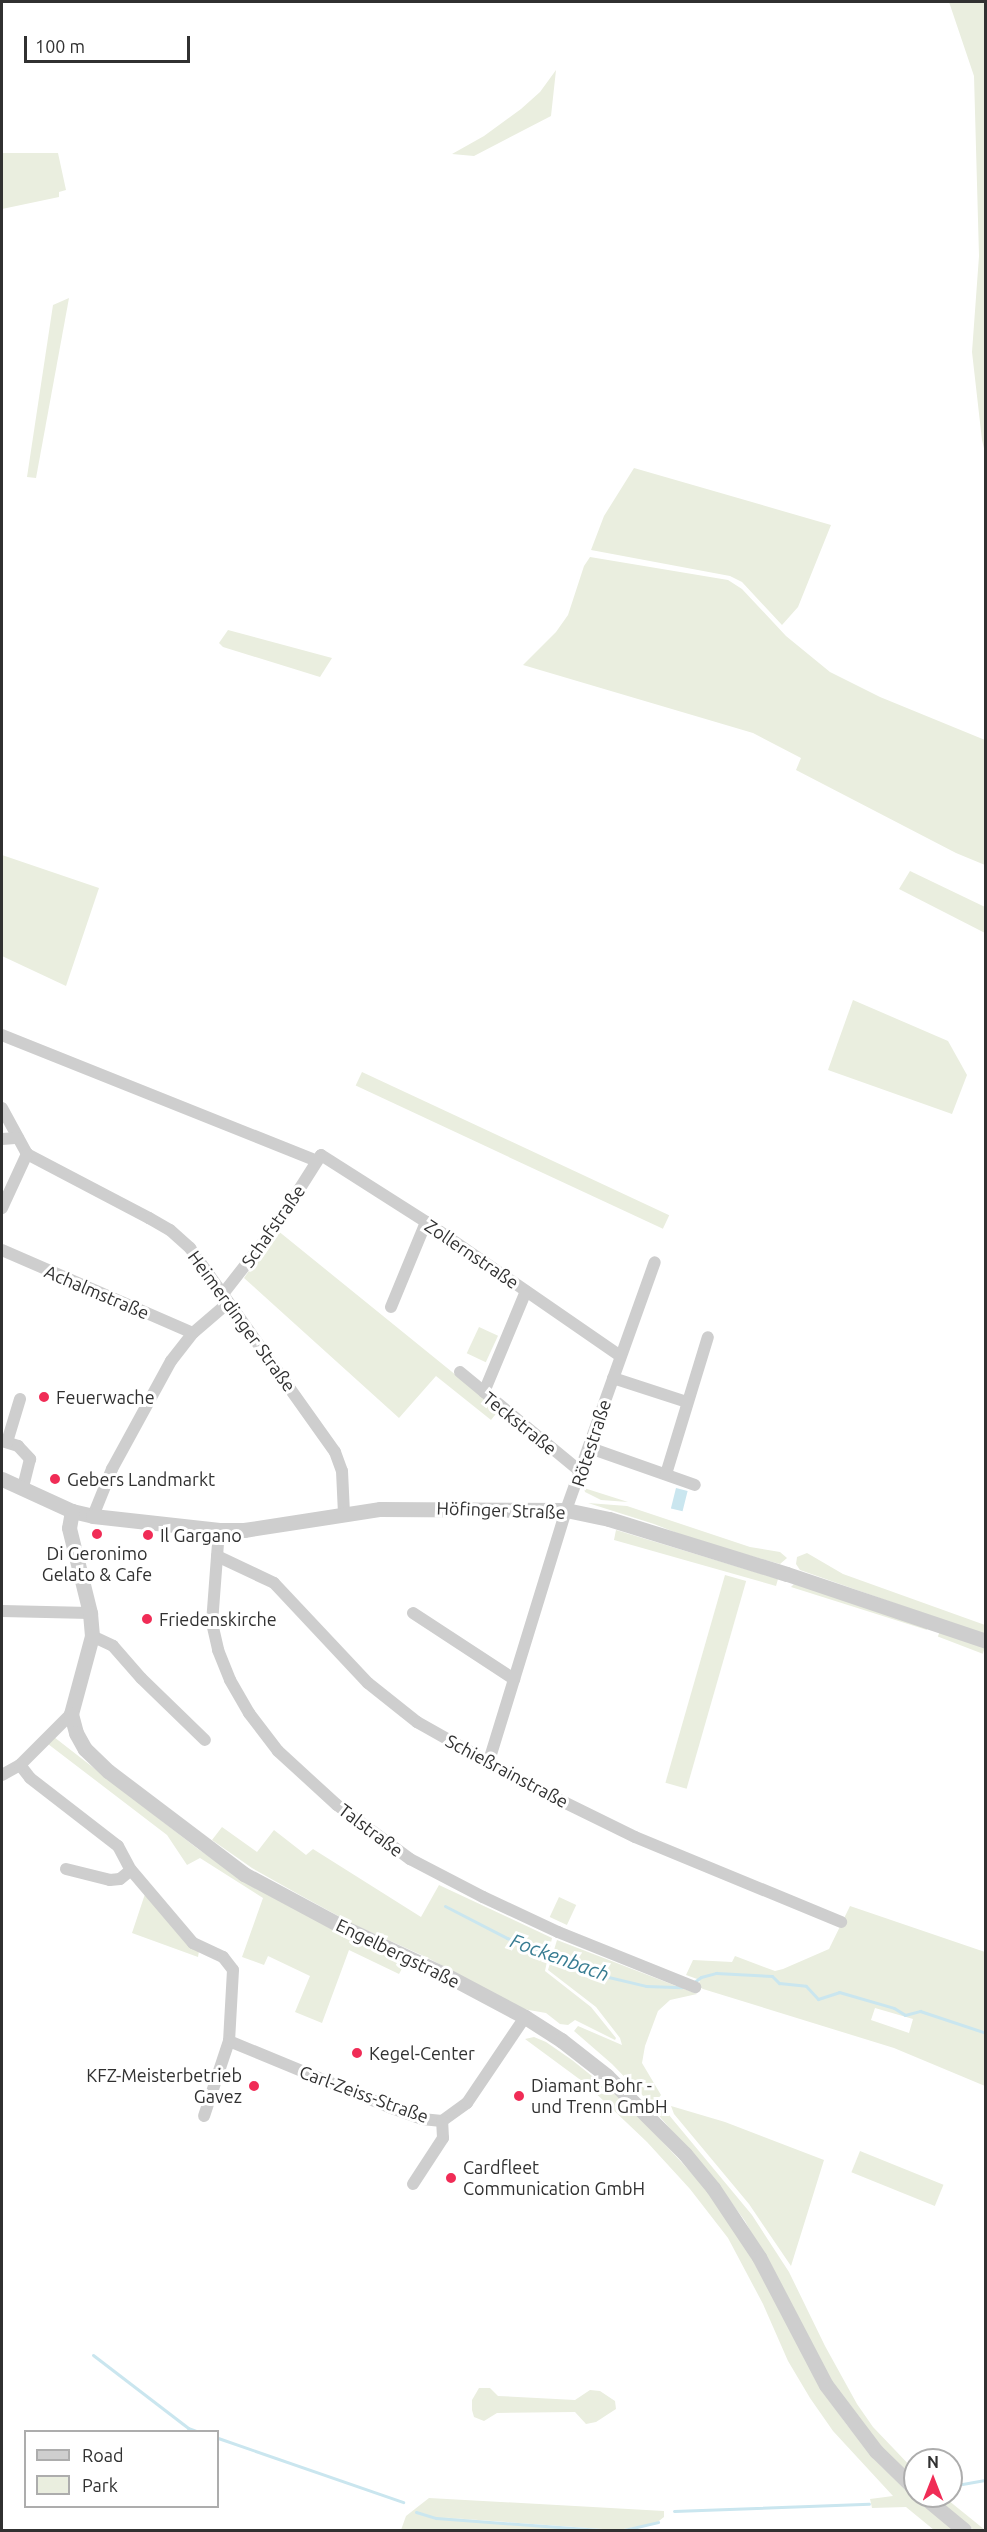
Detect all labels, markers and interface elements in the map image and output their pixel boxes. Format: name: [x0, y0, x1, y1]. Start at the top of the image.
scale bar: [27, 24, 194, 62]
text: 100 m: [35, 36, 85, 56]
street label: Schafstraße: [237, 1181, 309, 1271]
street label: Zollernstraße: [421, 1215, 523, 1293]
street label: Heimerdinger Straße: [184, 1246, 300, 1396]
street label: Achalmstraße: [41, 1260, 153, 1324]
place label: Feuerwache: [56, 1386, 155, 1408]
street label: Teckstraße: [479, 1387, 561, 1459]
marker: Feuerwache: [37, 1390, 51, 1404]
street label: Rötestraße: [567, 1397, 615, 1489]
place label: Gebers Landmarkt: [67, 1468, 215, 1490]
marker: Gebers Landmarkt: [48, 1472, 62, 1486]
street label: Höfinger Straße: [436, 1497, 566, 1523]
place label: Il Gargano: [160, 1524, 242, 1546]
marker: Di Geronimo Gelato & Cafe: [90, 1527, 104, 1541]
marker: Il Gargano: [141, 1528, 155, 1542]
place label: Di Geronimo Gelato & Cafe: [42, 1543, 152, 1586]
place label: Friedenskirche: [159, 1608, 277, 1630]
marker: Friedenskirche: [140, 1612, 154, 1626]
street label: Schießrainstraße: [442, 1730, 572, 1812]
street label: Talstraße: [335, 1799, 407, 1861]
street label: Engelbergstraße: [333, 1914, 463, 1992]
water label: Fockenbach: [507, 1928, 613, 1986]
place label: Kegel-Center: [369, 2042, 475, 2064]
marker: Kegel-Center: [350, 2046, 364, 2060]
street label: Carl-Zeiss-Straße: [297, 2061, 431, 2127]
place label: KFZ-Meisterbetrieb Gavez: [86, 2065, 242, 2108]
place label: Diamant Bohr - und Trenn GmbH: [531, 2075, 668, 2118]
marker: KFZ-Meisterbetrieb Gavez: [247, 2079, 261, 2093]
marker: Diamant Bohr - und Trenn GmbH: [512, 2089, 526, 2103]
place label: Cardfleet Communication GmbH: [463, 2157, 645, 2200]
marker: Cardfleet Communication GmbH: [444, 2171, 458, 2185]
legend: [24, 2430, 219, 2508]
text: Road: [82, 2445, 124, 2465]
north arrow: [903, 2448, 963, 2508]
text: N: [927, 2453, 939, 2471]
text: Park: [82, 2475, 118, 2495]

